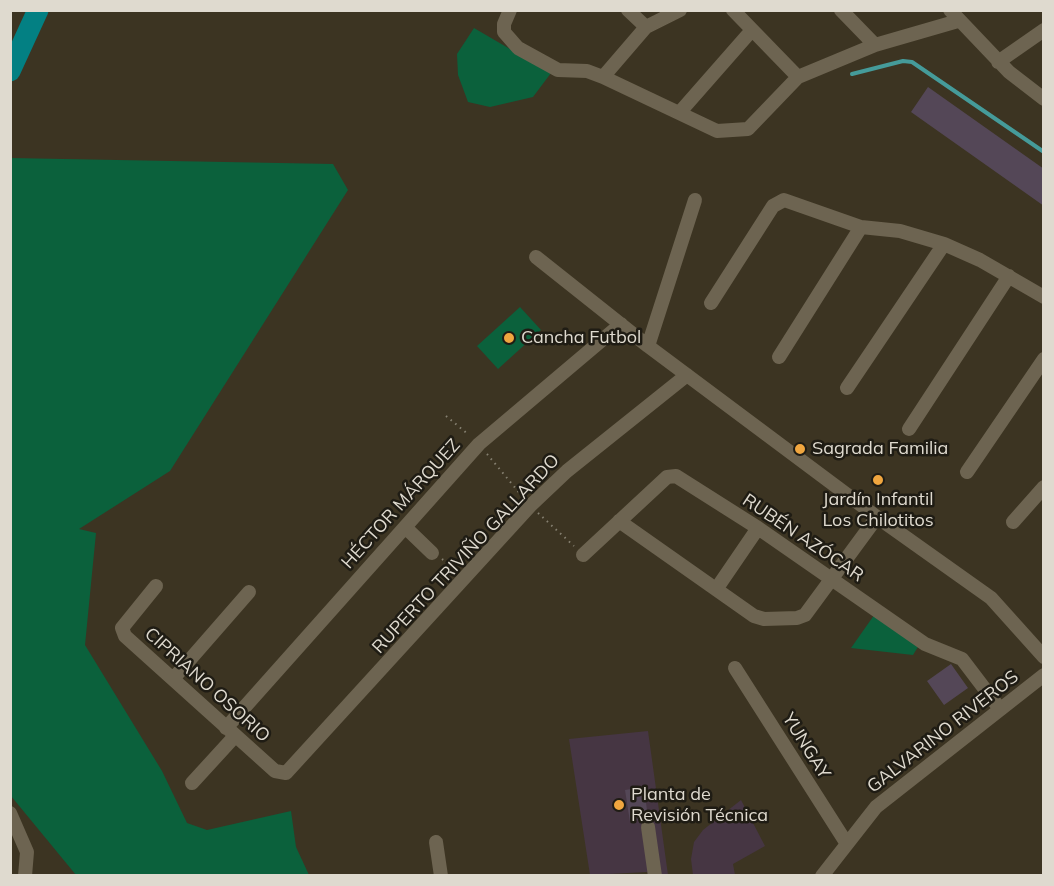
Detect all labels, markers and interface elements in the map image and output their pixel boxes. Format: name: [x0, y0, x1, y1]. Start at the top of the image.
place label: Cancha Futbol: [521, 327, 641, 349]
marker: Cancha Futbol: [502, 331, 516, 345]
street label: HÉCTOR MÁRQUEZ: [337, 435, 465, 573]
place label: Sagrada Familia: [812, 438, 948, 460]
marker: Sagrada Familia: [793, 442, 807, 456]
street label: RUPERTO TRIVIÑO GALLARDO: [368, 450, 564, 658]
marker: Jardín Infantil Los Chilotitos: [871, 473, 885, 487]
street label: RUBÉN AZÓCAR: [738, 489, 868, 587]
place label: Jardín Infantil Los Chilotitos: [822, 489, 934, 532]
street label: CIPRIANO OSORIO: [140, 623, 274, 747]
street label: GALVARINO RIVEROS: [863, 666, 1023, 798]
street label: YUNGAY: [777, 709, 835, 783]
place label: Planta de Revisión Técnica: [631, 784, 768, 826]
marker: Planta de Revisión Técnica: [612, 798, 626, 812]

